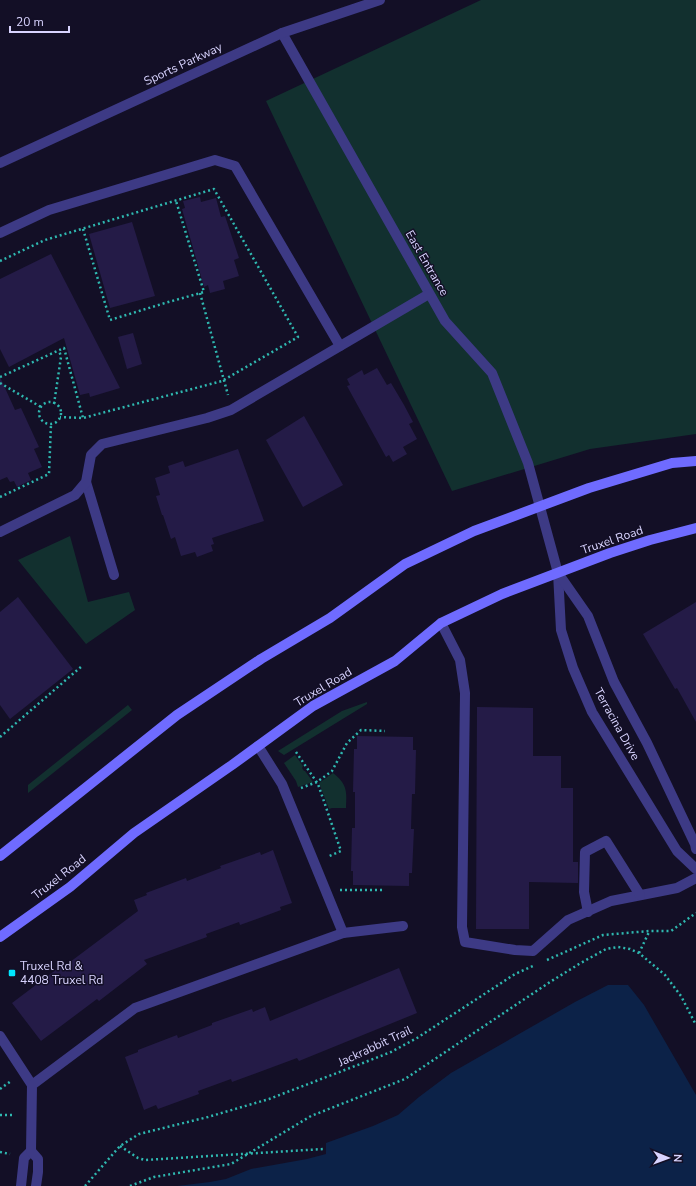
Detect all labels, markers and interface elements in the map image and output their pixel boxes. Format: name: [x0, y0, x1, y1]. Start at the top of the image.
scale bar: [10, 8, 69, 34]
text: 20 m: [16, 14, 44, 30]
street label: Sports Parkway: [141, 38, 226, 89]
street label: East Entrance: [402, 227, 452, 299]
street label: Truxel Road: [579, 522, 645, 558]
street label: Truxel Road: [291, 664, 355, 710]
street label: Terracina Drive: [590, 685, 644, 763]
street label: Truxel Road: [29, 851, 89, 903]
place label: Truxel Rd & 4408 Truxel Rd: [20, 958, 103, 988]
marker: Truxel Rd & 4408 Truxel Rd: [7, 968, 17, 978]
street label: Jackrabbit Trail: [335, 1022, 415, 1071]
north arrow: [648, 1138, 688, 1178]
text: N: [670, 1154, 685, 1162]

